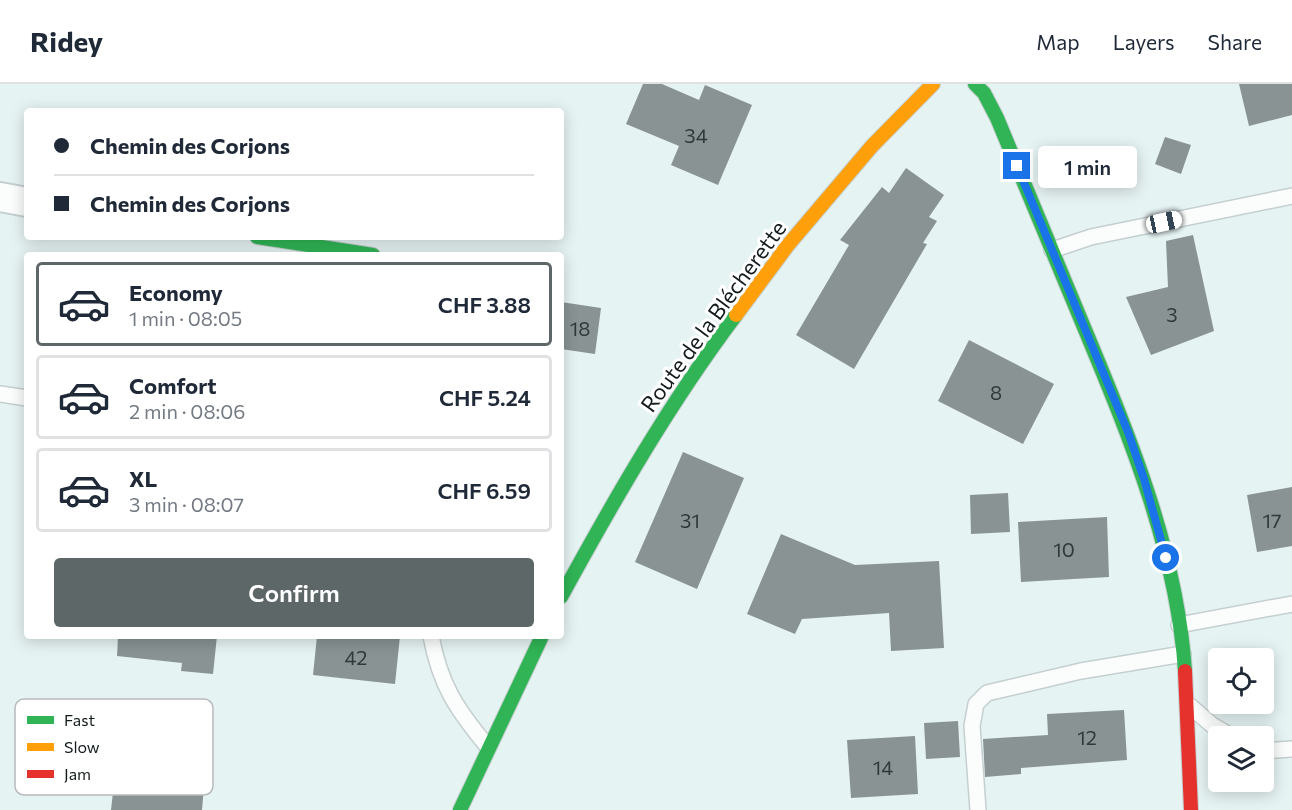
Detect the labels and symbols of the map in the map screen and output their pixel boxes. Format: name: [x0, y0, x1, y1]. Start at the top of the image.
house number: 34: [684, 123, 708, 147]
callout: 1 min: [1038, 145, 1137, 187]
route end: [1003, 152, 1030, 179]
car: [1145, 209, 1183, 235]
street label: Route de la Blécherette: [635, 215, 791, 417]
house number: 3: [1166, 302, 1178, 326]
house number: 18: [570, 316, 590, 340]
house number: 8: [990, 380, 1002, 404]
house number: 31: [680, 508, 700, 532]
house number: 17: [1262, 508, 1282, 532]
house number: 10: [1053, 537, 1075, 561]
route start: [1152, 544, 1179, 571]
house number: 42: [345, 645, 367, 669]
legend: [15, 699, 213, 795]
text: Fast: [64, 710, 95, 729]
house number: 12: [1077, 725, 1097, 749]
text: Slow: [64, 737, 100, 756]
house number: 14: [873, 755, 893, 779]
text: Jam: [64, 764, 91, 783]

